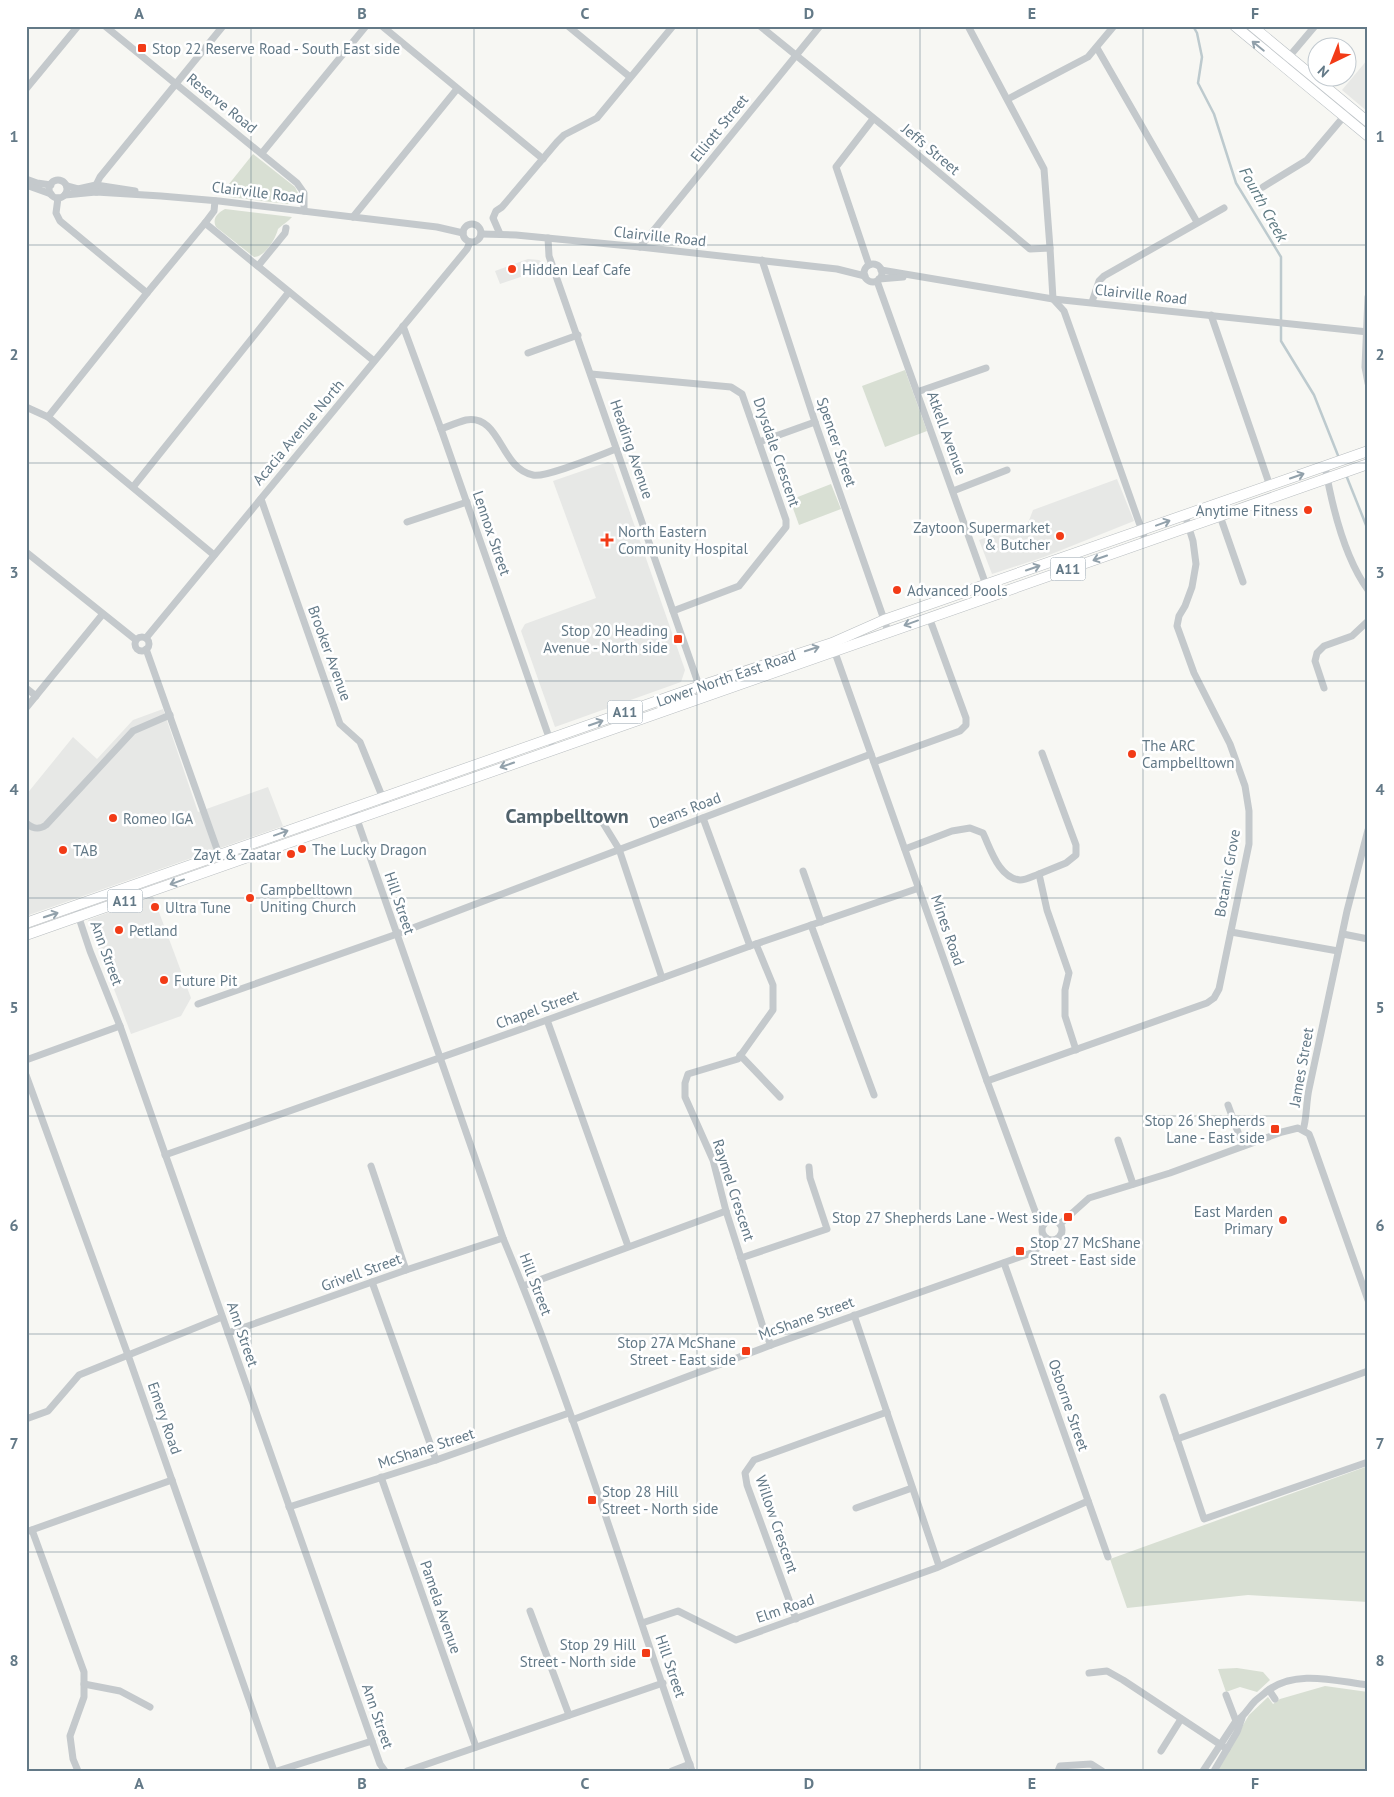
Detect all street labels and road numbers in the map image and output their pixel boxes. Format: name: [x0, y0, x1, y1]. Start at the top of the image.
street label: Reserve Road: [183, 69, 261, 137]
street label: Elliott Street: [686, 90, 752, 166]
street label: Jeffs Street: [897, 119, 964, 179]
street label: Clairville Road: [211, 177, 305, 207]
street label: Clairville Road: [613, 222, 707, 250]
street label: Clairville Road: [1094, 280, 1188, 308]
street label: Acacia Avenue North: [248, 375, 348, 489]
street label: Atkell Avenue: [923, 389, 971, 477]
street label: Drysdale Crescent: [749, 395, 805, 509]
street label: Spencer Street: [813, 395, 861, 489]
street label: Heading Avenue: [606, 397, 658, 501]
street label: Lennox Street: [469, 488, 515, 578]
road number: A11: [1050, 558, 1086, 580]
street label: Brooker Avenue: [304, 603, 356, 703]
street label: Lower North East Road: [654, 645, 798, 711]
road number: A11: [608, 700, 642, 724]
street label: Deans Road: [647, 788, 723, 832]
street label: Botanic Grove: [1210, 828, 1244, 918]
street label: Hill Street: [380, 869, 420, 937]
road number: A11: [108, 889, 142, 912]
street label: Mines Road: [927, 892, 969, 968]
street label: Ann Street: [87, 918, 127, 988]
street label: Chapel Street: [493, 985, 581, 1033]
street label: James Street: [1285, 1026, 1317, 1109]
street label: Raymel Crescent: [709, 1137, 759, 1243]
street label: Grivell Street: [318, 1249, 404, 1295]
street label: Hill Street: [515, 1250, 557, 1318]
street label: McShane Street: [756, 1292, 856, 1344]
street label: Ann Street: [223, 1299, 263, 1369]
street label: Osborne Street: [1044, 1357, 1094, 1453]
street label: Emery Road: [144, 1379, 186, 1457]
street label: McShane Street: [375, 1423, 477, 1473]
street label: Willow Crescent: [751, 1472, 803, 1576]
street label: Pamela Avenue: [416, 1558, 466, 1656]
street label: Elm Road: [753, 1589, 817, 1627]
street label: Hill Street: [651, 1632, 691, 1700]
street label: Ann Street: [358, 1681, 398, 1751]

